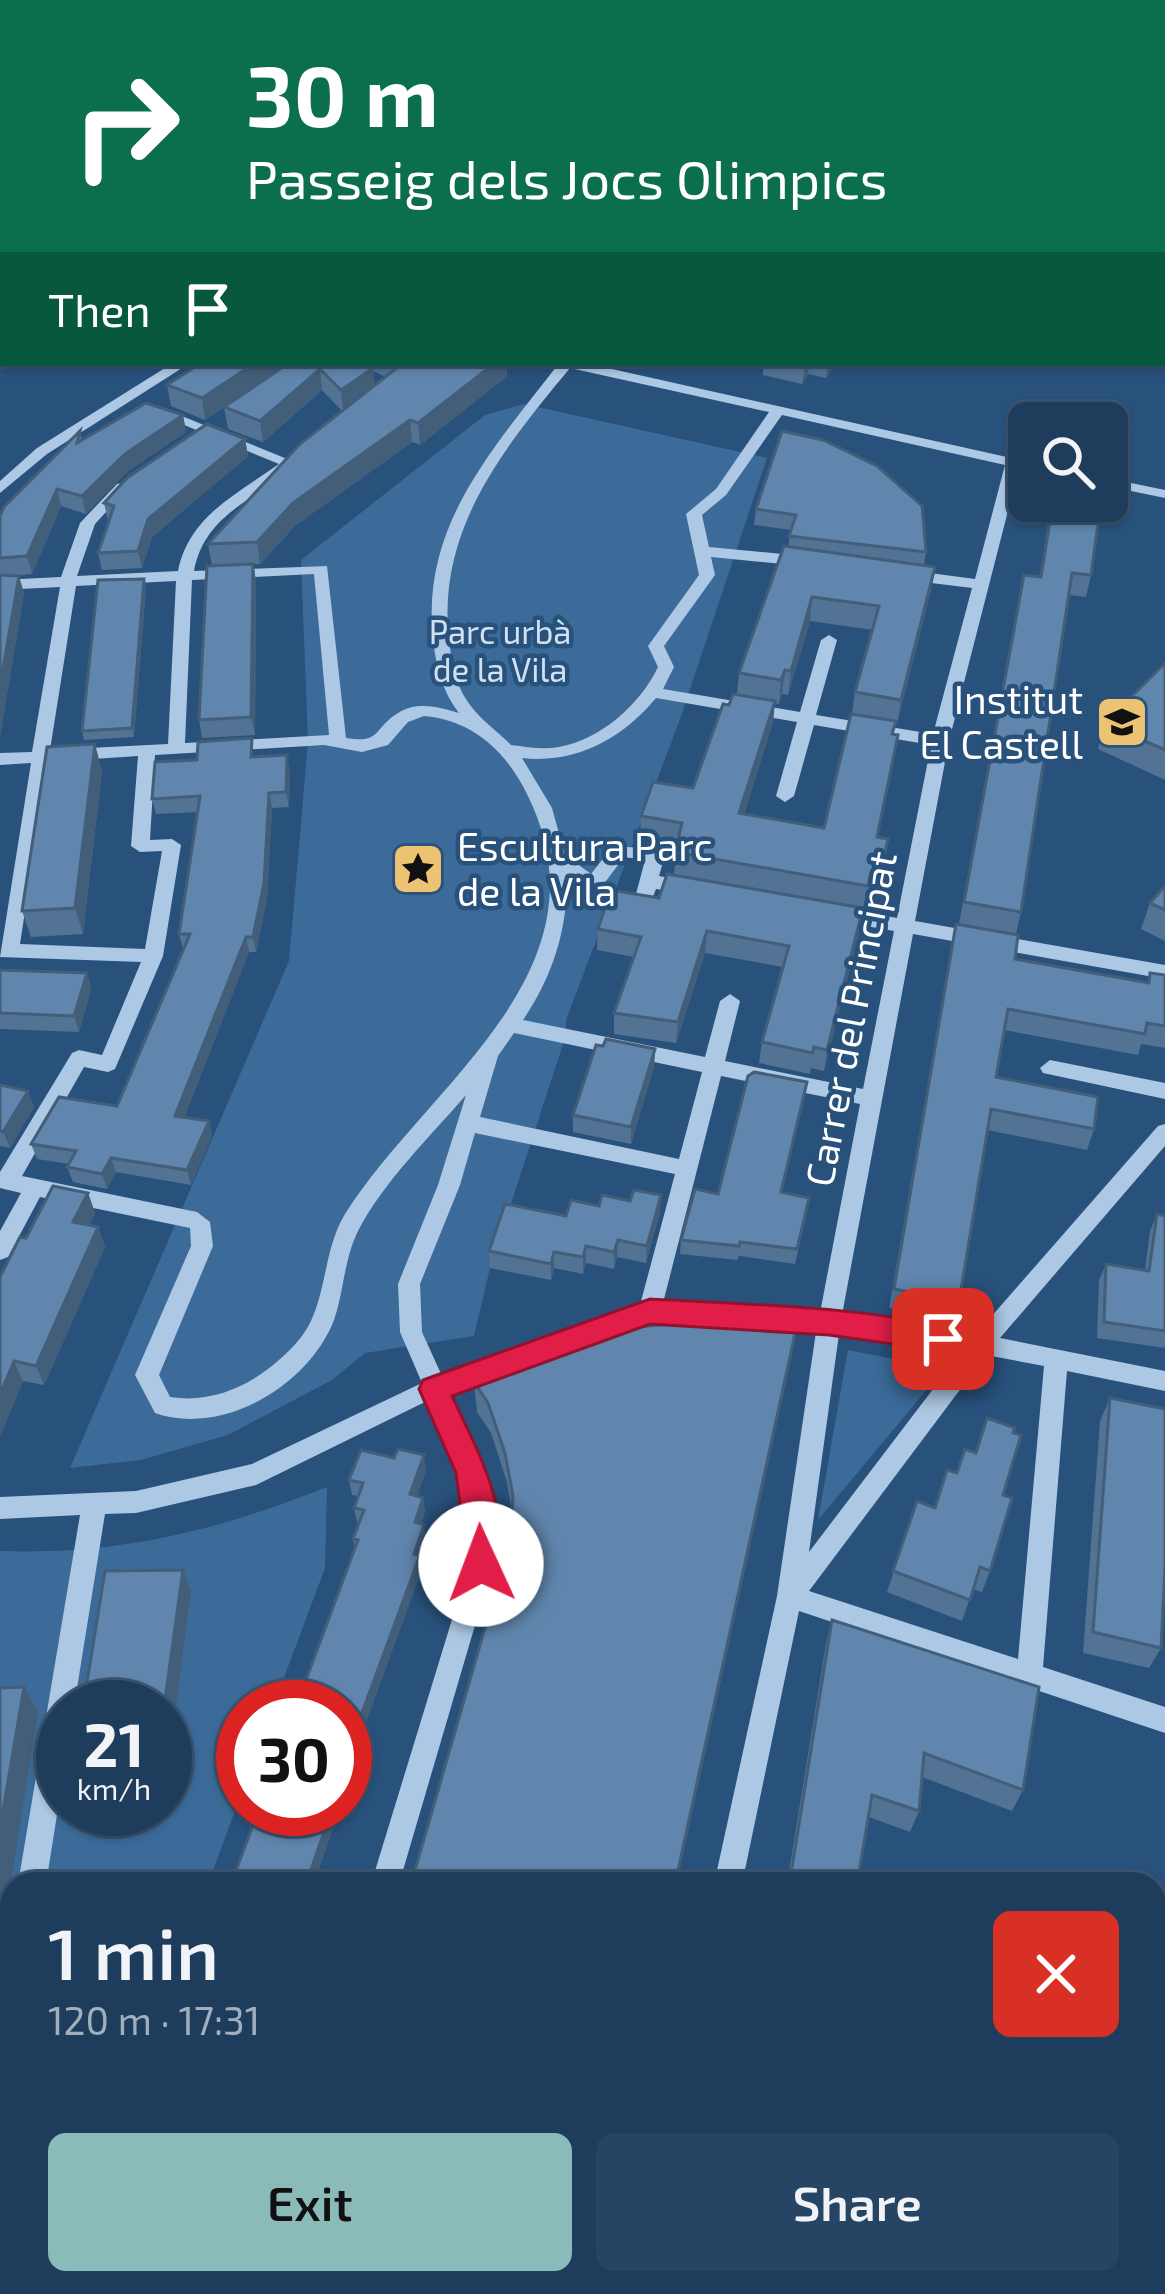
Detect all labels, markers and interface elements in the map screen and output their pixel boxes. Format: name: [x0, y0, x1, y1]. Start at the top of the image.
text: 30 m: [246, 43, 439, 144]
icon: right: [48, 48, 204, 204]
text: Passeig dels Jocs Olimpics: [246, 145, 887, 210]
icon: arrive: [175, 276, 241, 342]
text: Then: [48, 282, 151, 336]
map controls: [1008, 402, 1128, 522]
button: search: [1008, 402, 1128, 522]
park label: Parc urbà de la Vila: [429, 611, 571, 689]
place label: Institut El Castell: [919, 675, 1083, 767]
school or university icon: Institut El Castell: [1094, 694, 1150, 750]
place label: Escultura Parc de la Vila: [457, 822, 713, 914]
place icon: Escultura Parc de la Vila: [390, 841, 446, 897]
street label: Carrer del Principat: [794, 847, 905, 1190]
pin: [892, 1288, 994, 1390]
icon: arrive: [910, 1306, 976, 1372]
position arrow: [418, 1501, 544, 1627]
speed limit sign: 30: [216, 1680, 372, 1836]
text: 21: [84, 1707, 144, 1779]
text: km/h: [77, 1770, 151, 1806]
text: 1 min: [48, 1908, 219, 1994]
button: close: [993, 1911, 1119, 2037]
text: 120 m · 17:31: [48, 1996, 260, 2043]
button: Exit: [48, 2133, 572, 2271]
button: Share: [596, 2133, 1119, 2271]

